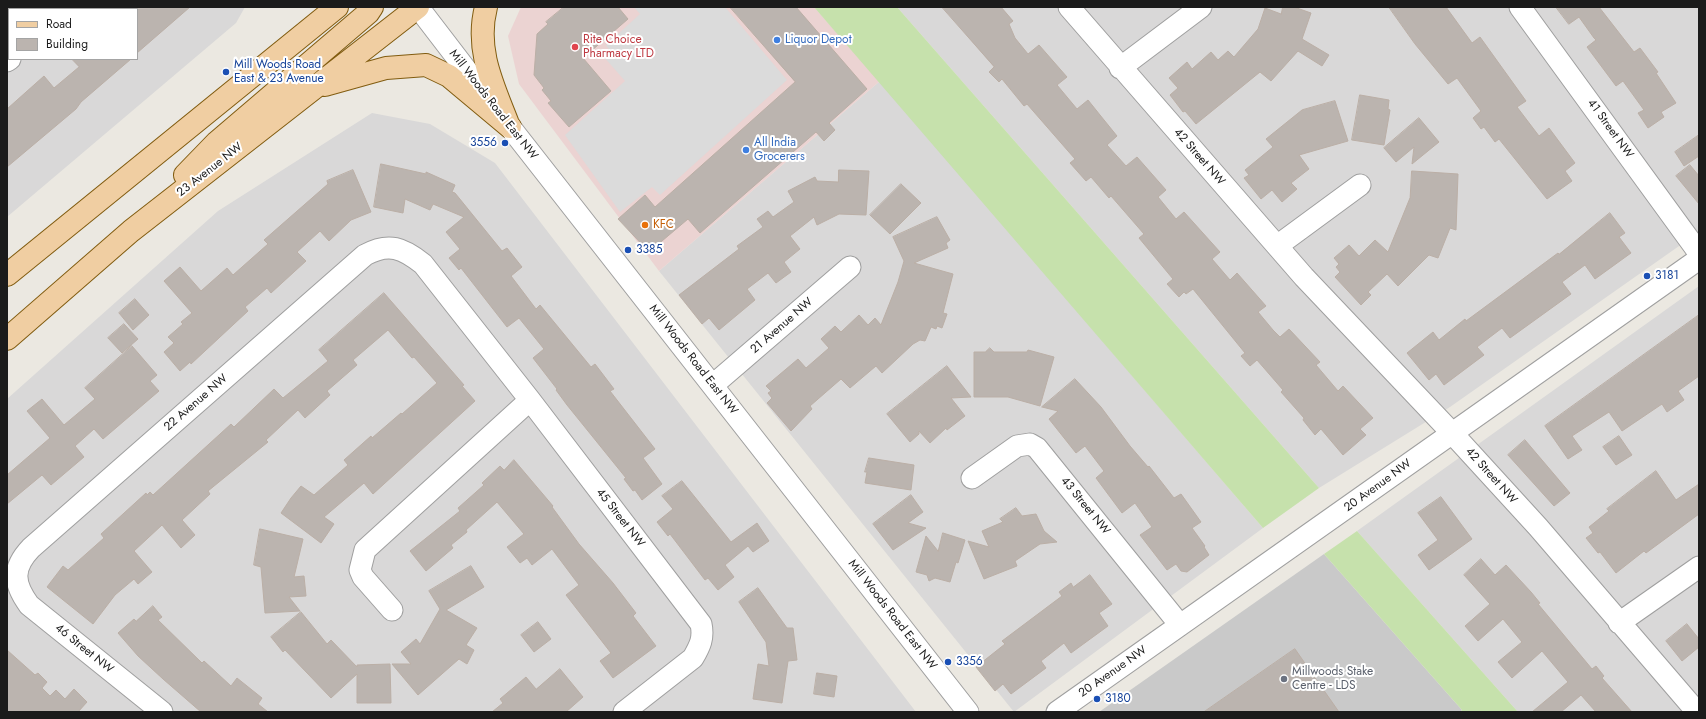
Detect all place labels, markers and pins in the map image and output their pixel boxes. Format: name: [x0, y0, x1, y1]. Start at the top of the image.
place label: Rite Choice Pharmacy LTD: [583, 33, 654, 61]
place label: Liquor Depot: [785, 33, 852, 47]
marker: Liquor Depot: [772, 35, 782, 45]
marker: Rite Choice Pharmacy LTD: [570, 42, 580, 52]
place label: Mill Woods Road East & 23 Avenue: [234, 58, 324, 86]
marker: Mill Woods Road East & 23 Avenue: [221, 67, 231, 77]
place label: 3556: [470, 136, 497, 150]
place label: All India Grocerers: [754, 136, 805, 164]
marker: 3556: [500, 138, 510, 148]
marker: All India Grocerers: [741, 145, 751, 155]
place label: KFC: [653, 218, 674, 232]
marker: KFC: [640, 220, 650, 230]
place label: 3385: [636, 243, 662, 257]
marker: 3385: [623, 245, 633, 255]
place label: 3181: [1655, 269, 1679, 283]
marker: 3181: [1642, 271, 1652, 281]
place label: 3356: [956, 655, 983, 669]
marker: 3356: [943, 657, 953, 667]
place label: Millwoods Stake Centre - LDS: [1292, 665, 1373, 693]
marker: Millwoods Stake Centre - LDS: [1279, 674, 1289, 684]
place label: 3180: [1105, 692, 1131, 706]
marker: 3180: [1092, 694, 1102, 704]

